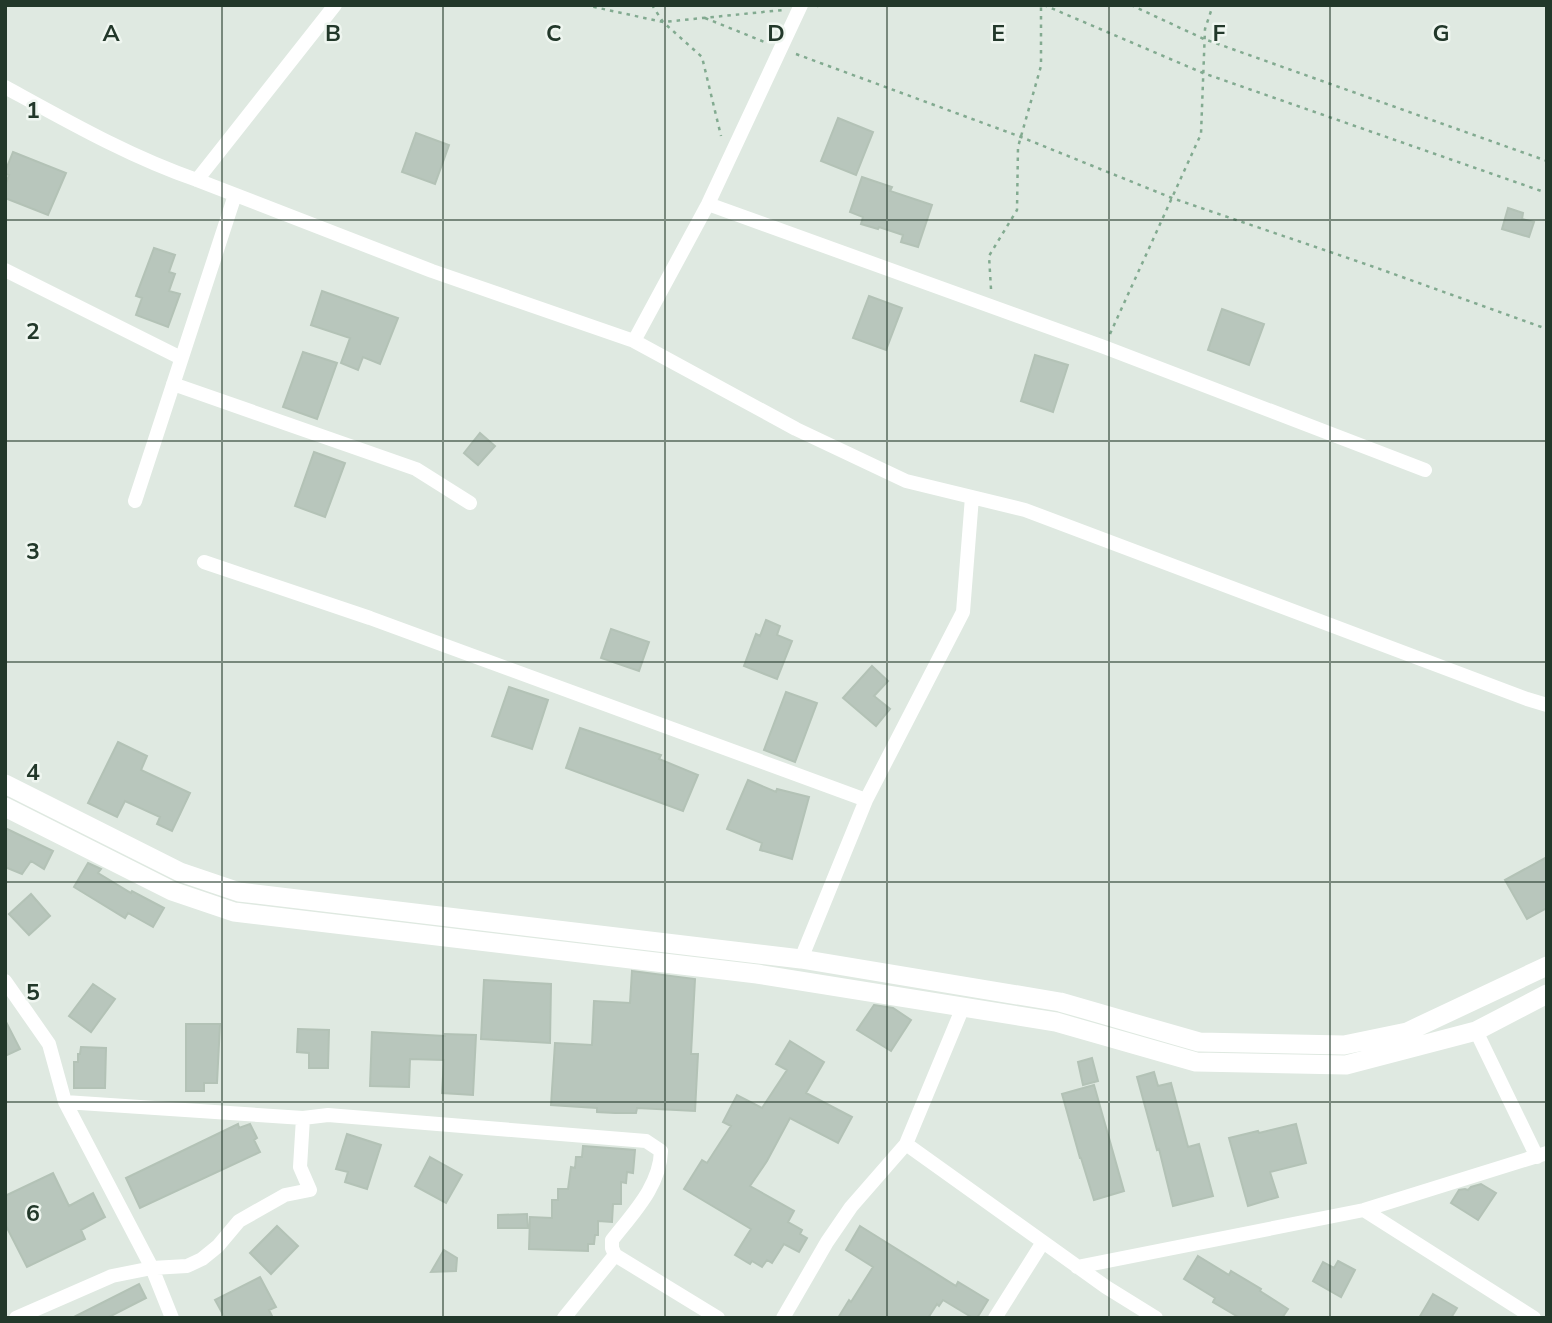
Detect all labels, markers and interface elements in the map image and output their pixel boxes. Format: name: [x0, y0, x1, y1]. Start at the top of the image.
text: A: [102, 18, 120, 47]
text: B: [325, 18, 341, 47]
text: C: [546, 18, 562, 47]
text: D: [767, 18, 785, 47]
text: E: [991, 18, 1005, 47]
text: F: [1212, 18, 1226, 47]
text: G: [1432, 18, 1450, 47]
text: 1: [26, 95, 40, 124]
text: 2: [26, 316, 40, 345]
text: 3: [26, 536, 40, 565]
text: 4: [26, 757, 40, 786]
text: 5: [26, 977, 40, 1006]
text: 6: [26, 1198, 40, 1227]

